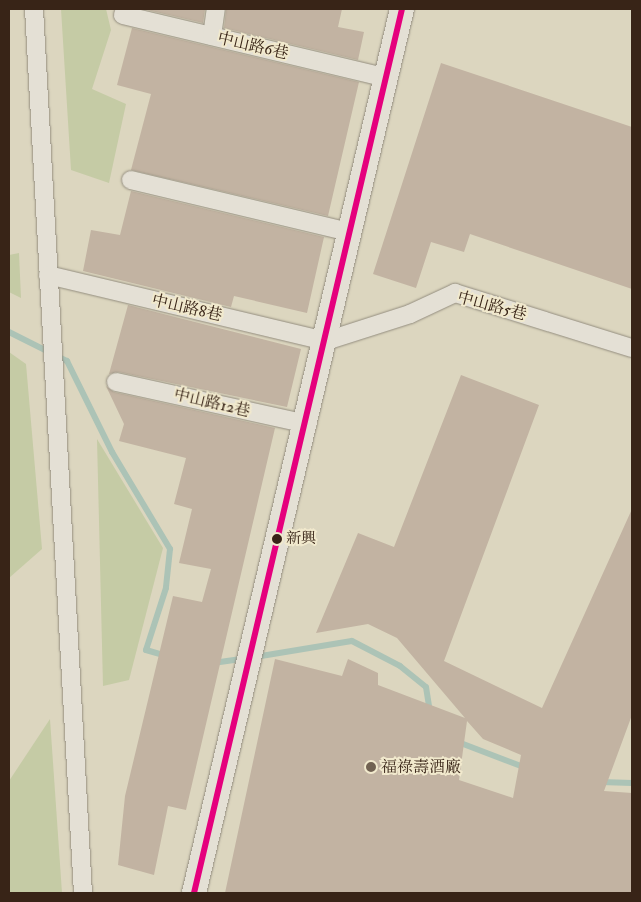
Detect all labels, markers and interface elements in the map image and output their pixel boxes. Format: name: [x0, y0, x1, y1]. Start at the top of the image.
street label: 中山路6巷: [216, 29, 290, 63]
street label: 中山路5巷: [455, 288, 529, 324]
street label: 中山路8巷: [150, 291, 224, 325]
street label: 中山路12巷: [172, 385, 252, 421]
place label: 新興: [286, 530, 316, 548]
marker: 新興: [272, 534, 282, 544]
place label: 福祿壽酒廠: [381, 757, 461, 777]
marker: 福祿壽酒廠: [365, 761, 377, 773]

